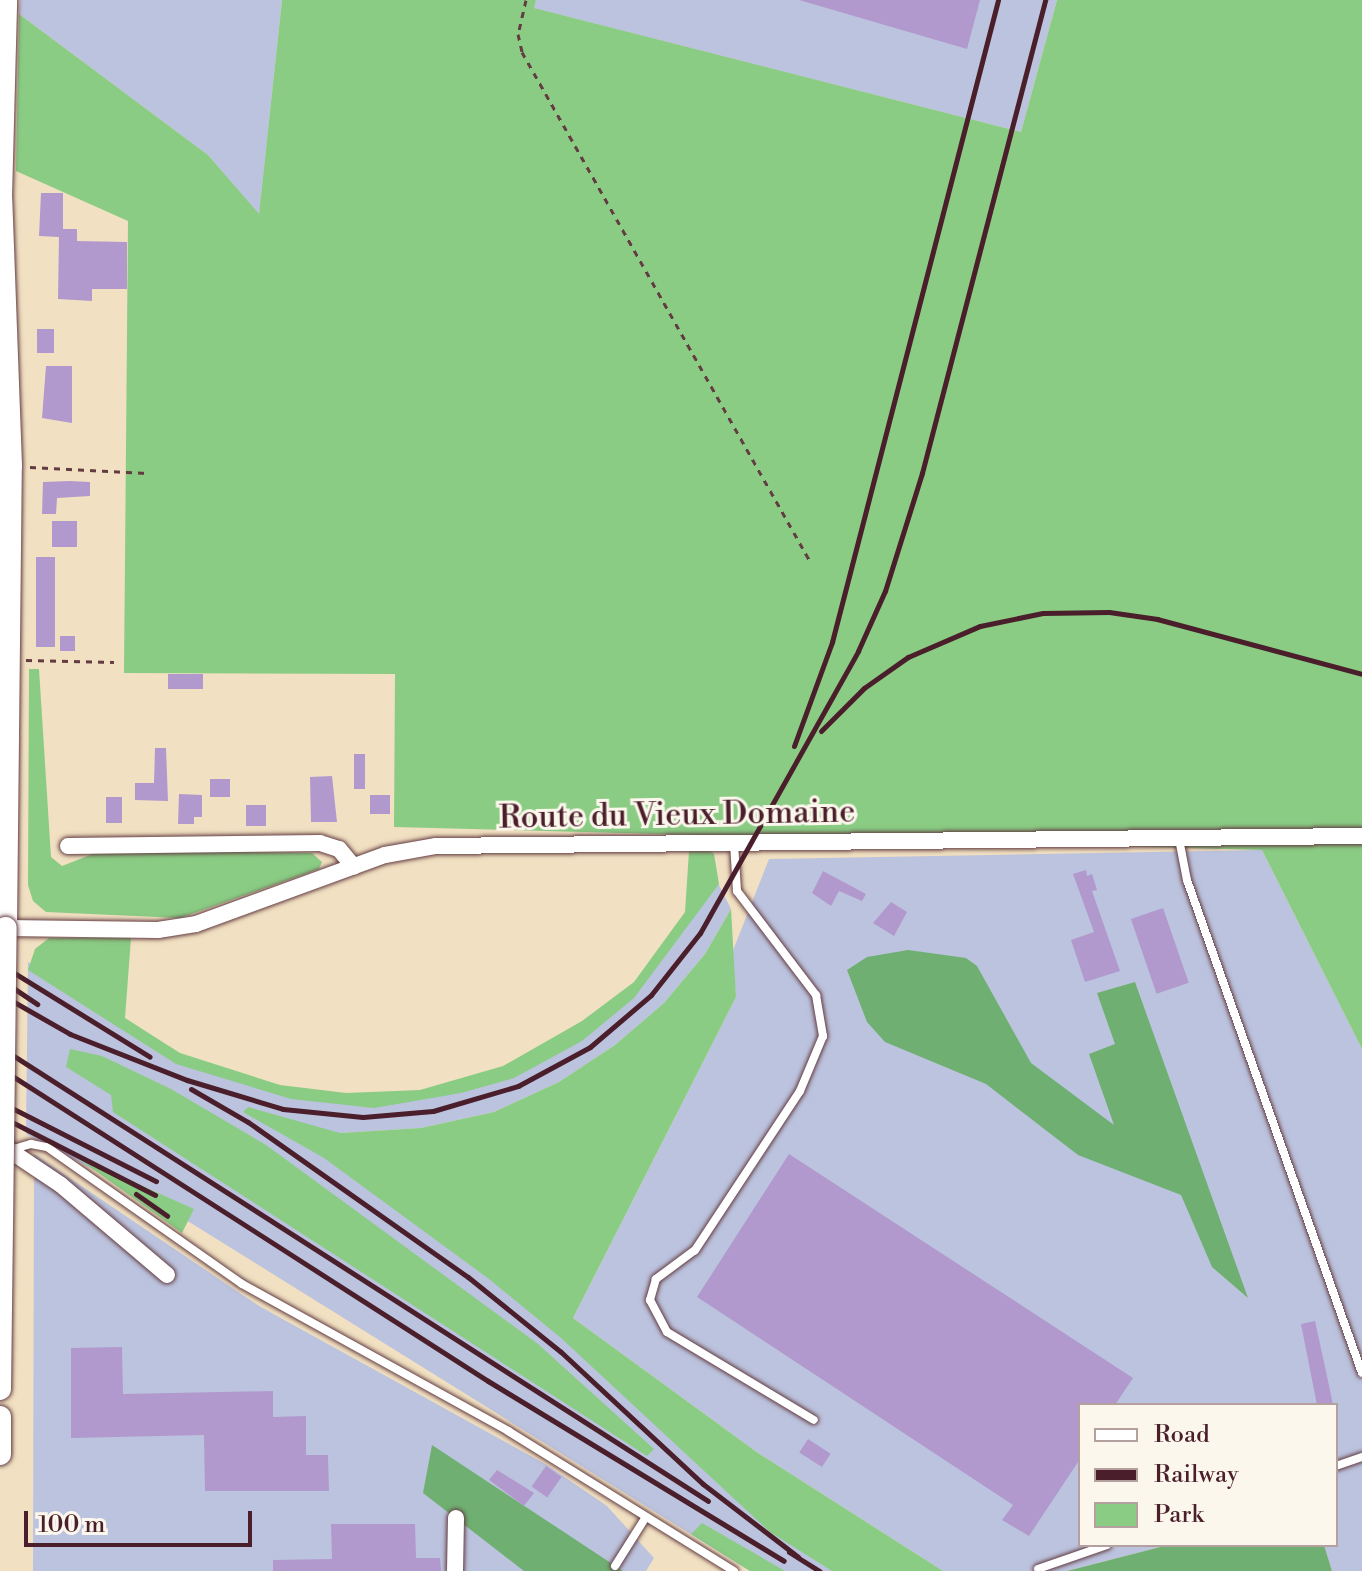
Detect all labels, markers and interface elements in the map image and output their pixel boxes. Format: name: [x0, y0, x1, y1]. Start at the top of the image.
street label: Route du Vieux Domaine: [498, 793, 856, 837]
legend: [1078, 1403, 1338, 1547]
text: Road: [1154, 1420, 1210, 1450]
text: Railway: [1154, 1460, 1239, 1490]
scale bar: [28, 1495, 256, 1545]
text: Park: [1154, 1500, 1204, 1530]
text: 100 m: [38, 1510, 105, 1540]

